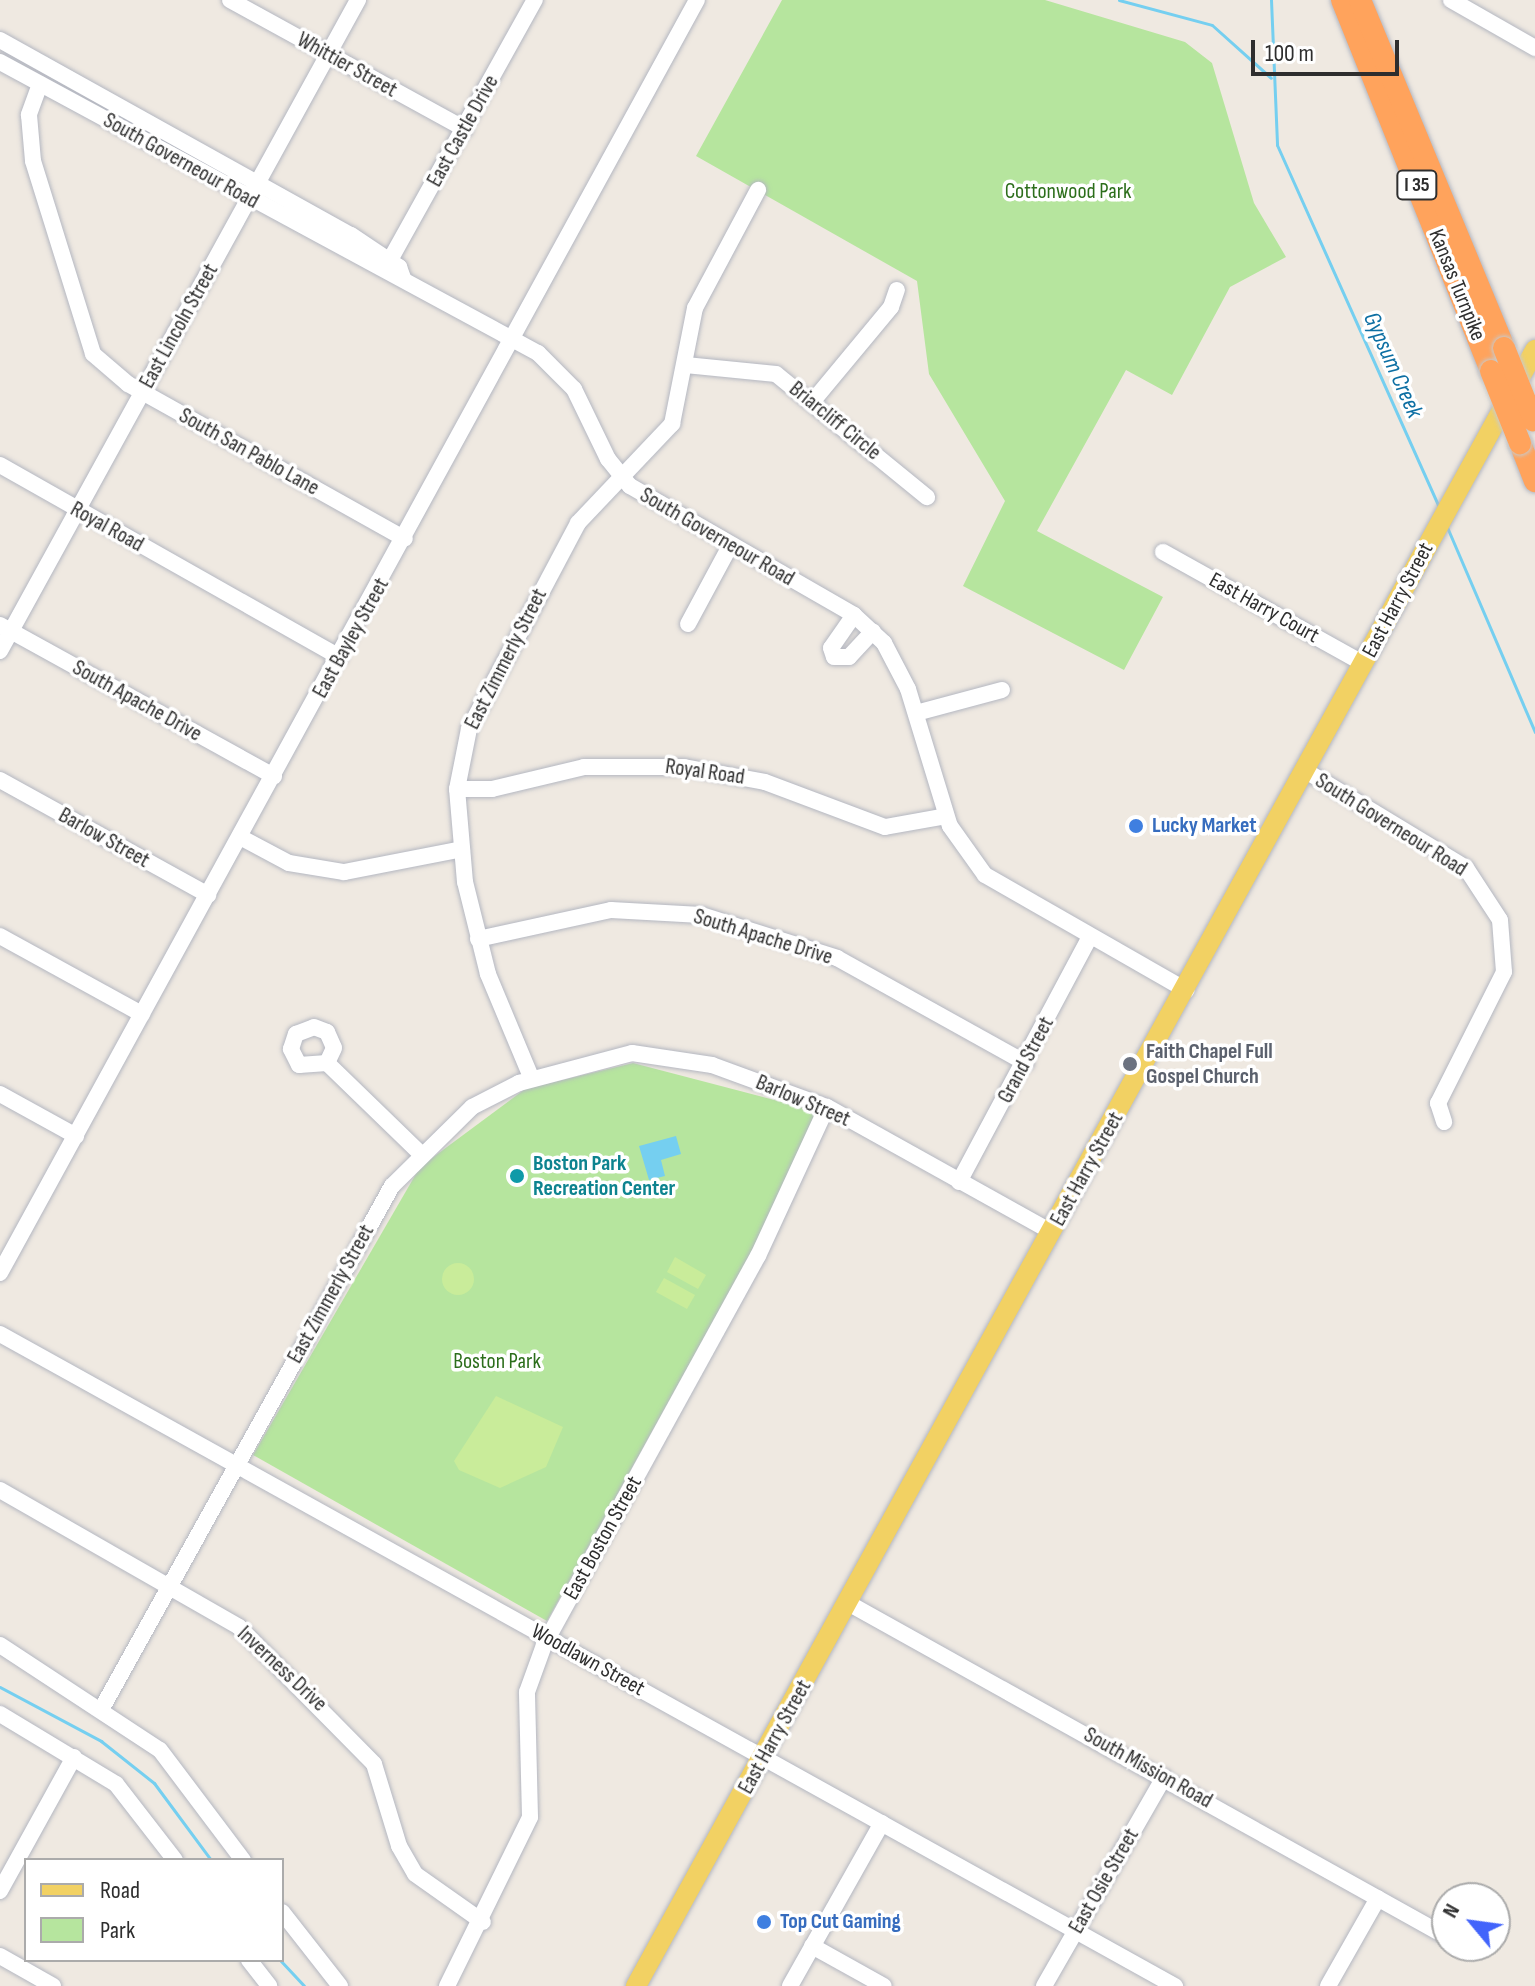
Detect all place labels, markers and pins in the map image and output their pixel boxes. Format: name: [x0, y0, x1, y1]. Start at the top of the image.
place label: Lucky Market: [1152, 813, 1257, 839]
marker: Lucky Market: [1127, 817, 1145, 835]
place label: Faith Chapel Full Gospel Church: [1146, 1038, 1273, 1090]
marker: Faith Chapel Full Gospel Church: [1121, 1055, 1139, 1073]
place label: Boston Park Recreation Center: [533, 1150, 675, 1202]
marker: Boston Park Recreation Center: [508, 1167, 526, 1185]
place label: Top Cut Gaming: [780, 1909, 901, 1935]
marker: Top Cut Gaming: [755, 1913, 773, 1931]

